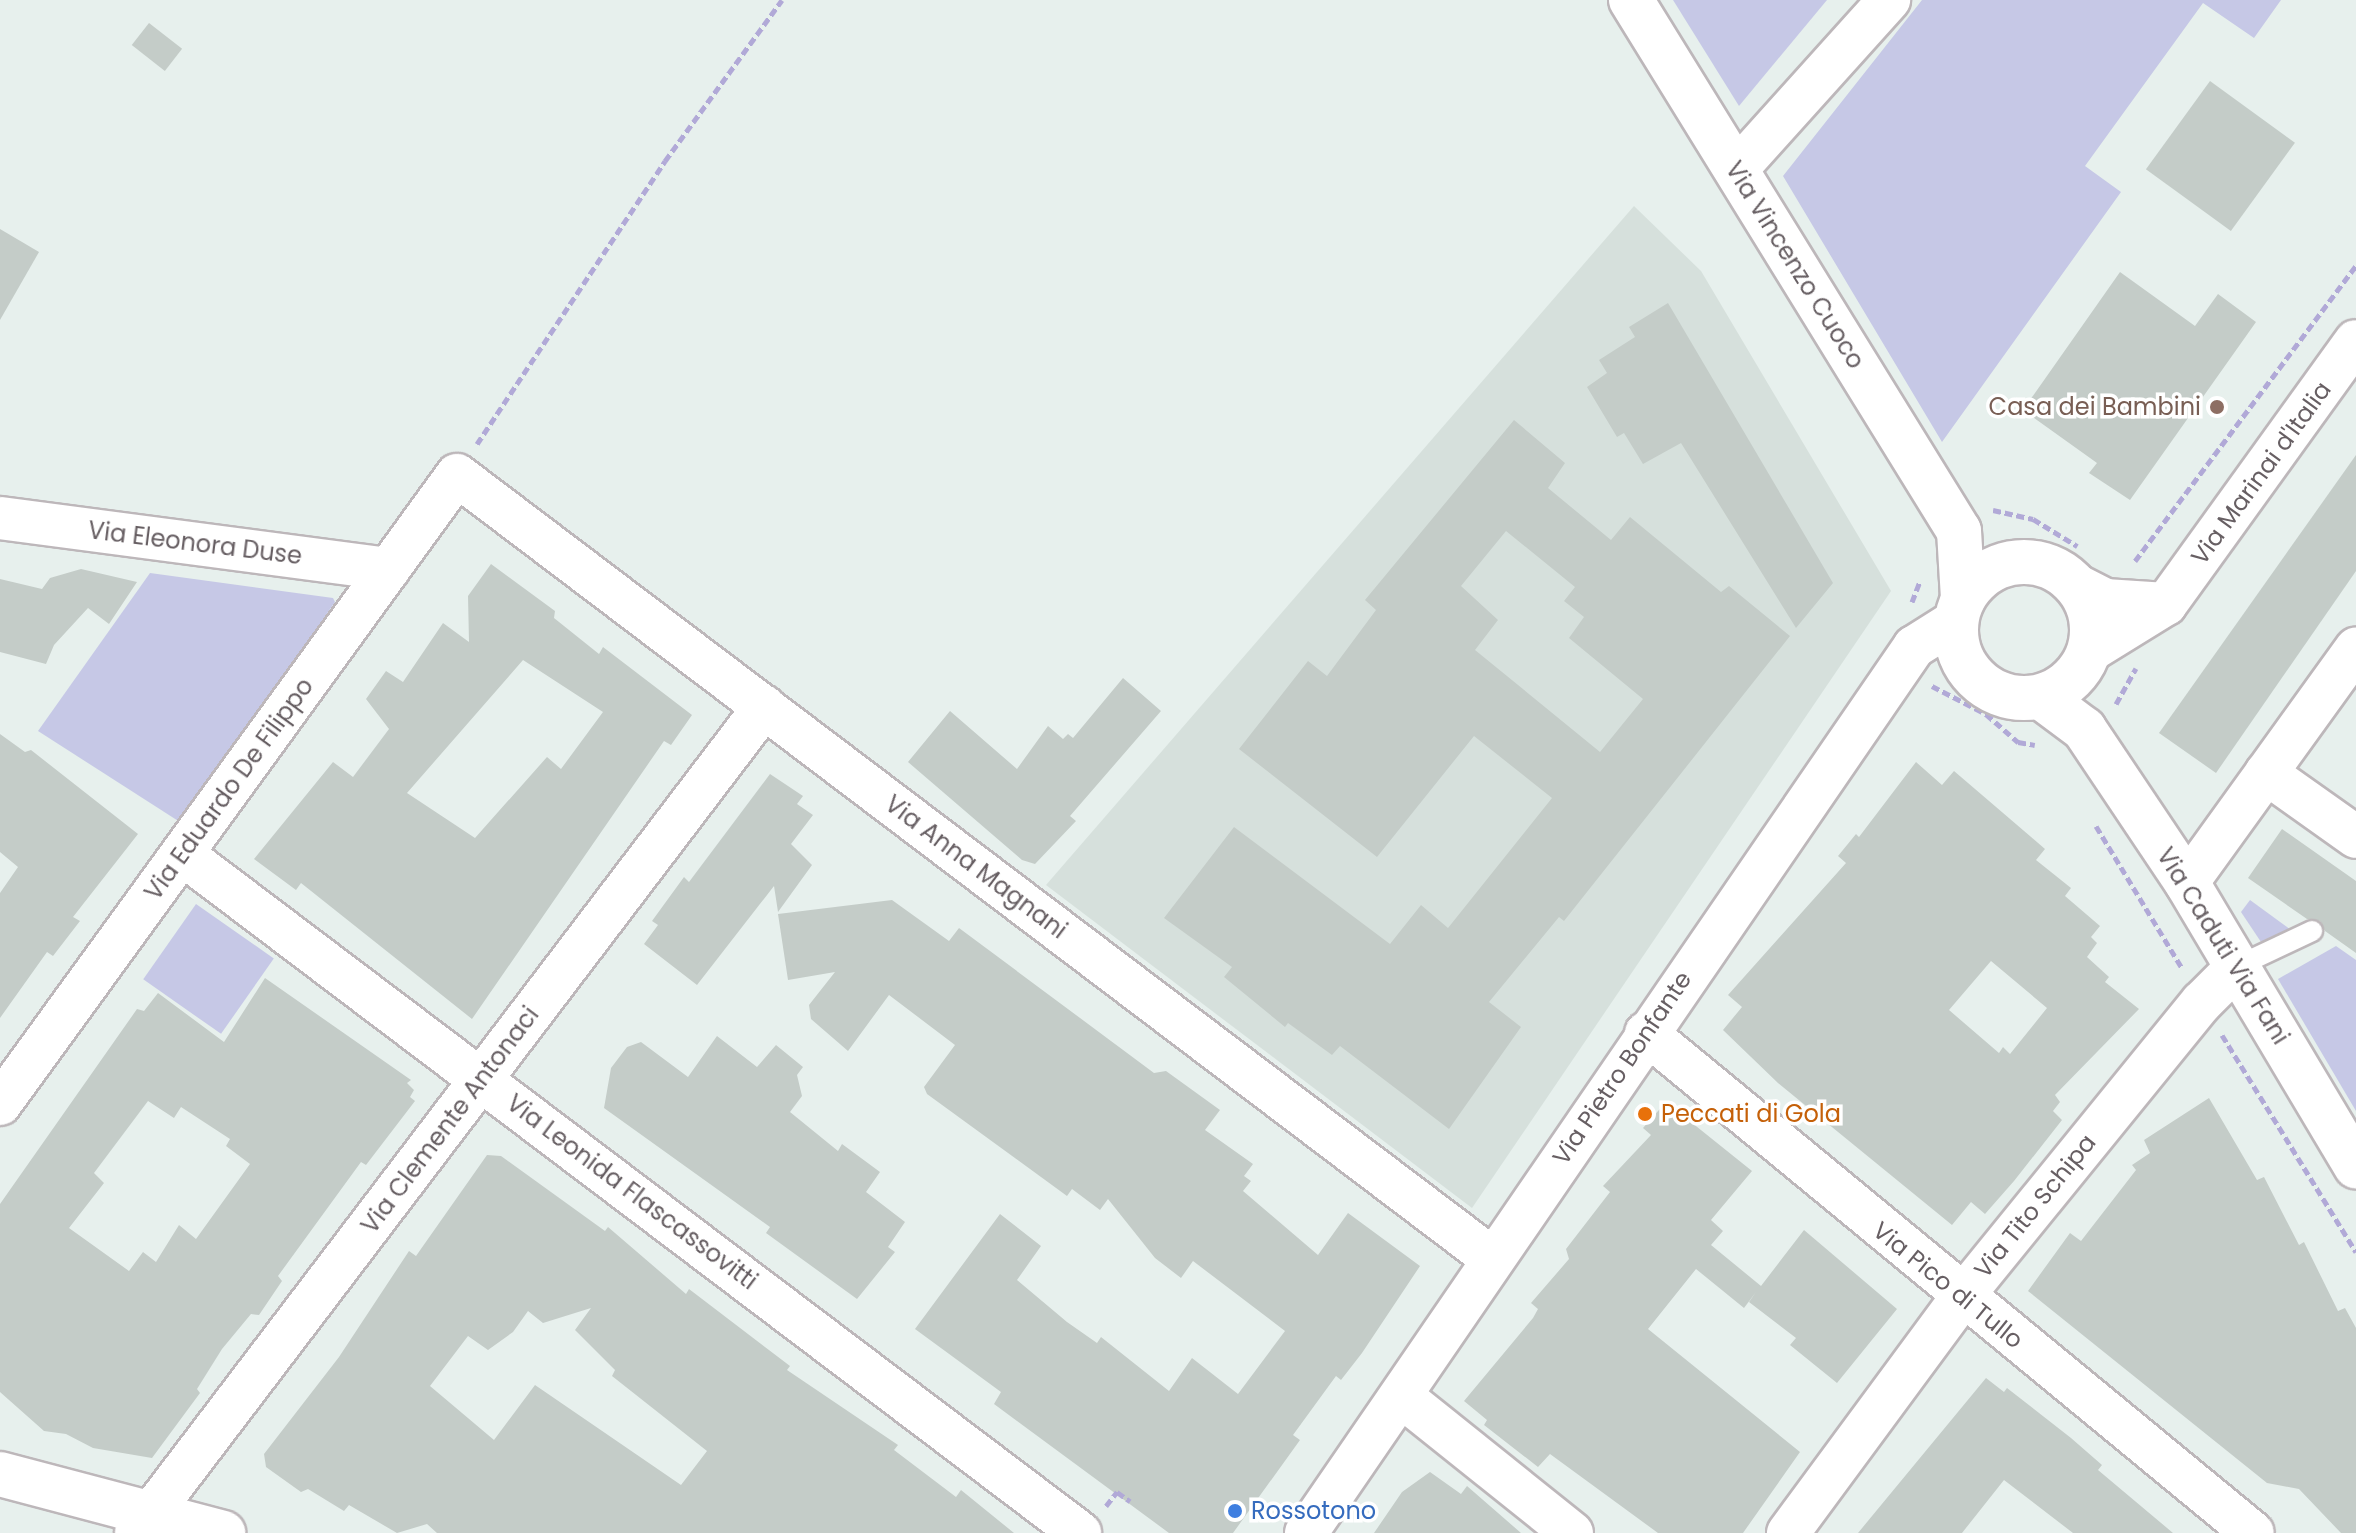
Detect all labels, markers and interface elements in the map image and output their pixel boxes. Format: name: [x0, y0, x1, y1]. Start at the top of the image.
street label: Via Vincenzo Cuoco: [1719, 156, 1871, 374]
street label: Via Marinai d'Italia: [2185, 376, 2337, 570]
place label: Casa dei Bambini: [1989, 393, 2201, 421]
marker: Casa dei Bambini: [2208, 398, 2226, 416]
street label: Via Eleonora Duse: [86, 516, 304, 570]
street label: Via Eduardo De Filippo: [139, 672, 319, 906]
street label: Via Anna Magnani: [879, 789, 1073, 945]
street label: Via Caduti Via Fani: [2151, 842, 2295, 1050]
street label: Via Pietro Bonfante: [1546, 966, 1698, 1170]
street label: Via Clemente Antonaci: [355, 1001, 545, 1239]
street label: Via Leonida Flascassovitti: [501, 1088, 763, 1296]
place label: Peccati di Gola: [1661, 1100, 1841, 1128]
marker: Peccati di Gola: [1636, 1105, 1654, 1123]
street label: Via Tito Schipa: [1968, 1128, 2102, 1284]
street label: Via Pico di Tullo: [1867, 1216, 2029, 1354]
place label: Rossotono: [1251, 1497, 1376, 1525]
marker: Rossotono: [1226, 1502, 1244, 1520]

